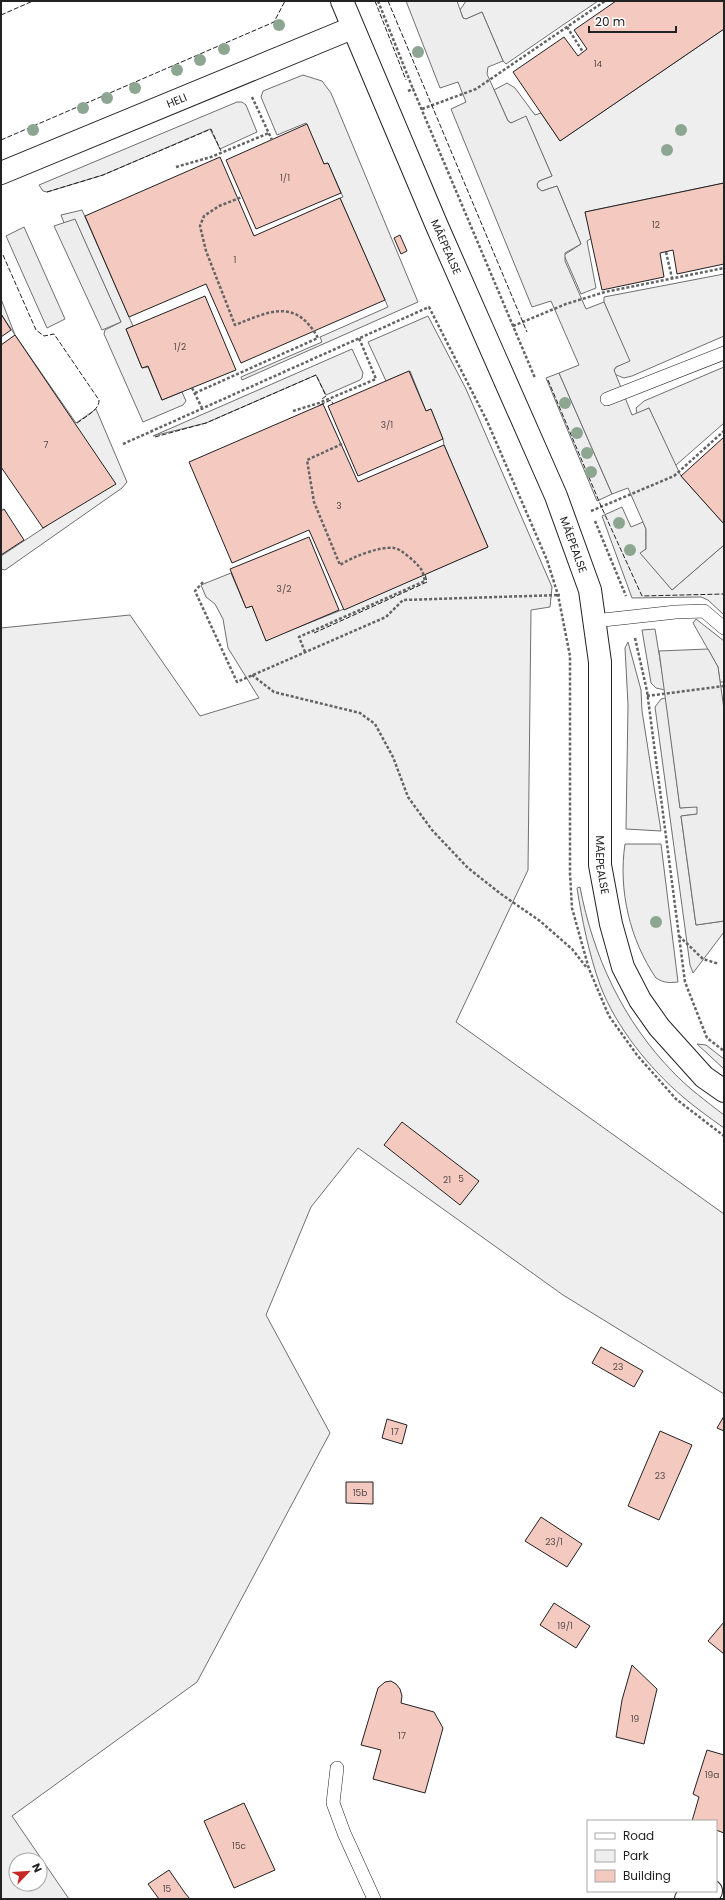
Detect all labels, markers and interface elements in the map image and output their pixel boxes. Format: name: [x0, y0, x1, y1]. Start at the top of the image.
scale bar: [589, 8, 676, 34]
text: 20 m: [595, 13, 625, 30]
house number: 14: [594, 58, 603, 70]
street label: HELI: [164, 89, 189, 112]
house number: 1/1: [280, 172, 290, 184]
street label: MÄEPEALSE: [427, 217, 465, 277]
house number: 12: [652, 219, 660, 231]
house number: 1: [234, 254, 237, 266]
house number: 1/2: [174, 341, 186, 353]
house number: 3/1: [381, 419, 393, 431]
house number: 7: [44, 439, 49, 451]
house number: 3: [336, 500, 342, 512]
street label: MÄEPEALSE: [556, 514, 591, 575]
house number: 3/2: [277, 583, 291, 595]
street label: MÄEPEALSE: [592, 836, 613, 895]
house number: 5: [458, 1173, 464, 1185]
house number: 21: [443, 1174, 451, 1186]
house number: 23: [613, 1361, 623, 1373]
house number: 17: [391, 1426, 399, 1438]
house number: 23: [655, 1470, 665, 1482]
house number: 15b: [353, 1487, 367, 1499]
house number: 23/1: [545, 1536, 563, 1548]
house number: 19/1: [557, 1620, 573, 1632]
house number: 19: [631, 1713, 640, 1725]
house number: 17: [398, 1730, 406, 1742]
house number: 19a: [705, 1769, 719, 1781]
legend: [587, 1820, 717, 1892]
text: Road: [623, 1827, 654, 1844]
house number: 15c: [232, 1840, 247, 1852]
text: Park: [623, 1847, 650, 1864]
north arrow: [8, 1852, 48, 1892]
text: N: [28, 1861, 46, 1875]
text: Building: [623, 1867, 671, 1884]
house number: 15: [163, 1883, 172, 1895]

